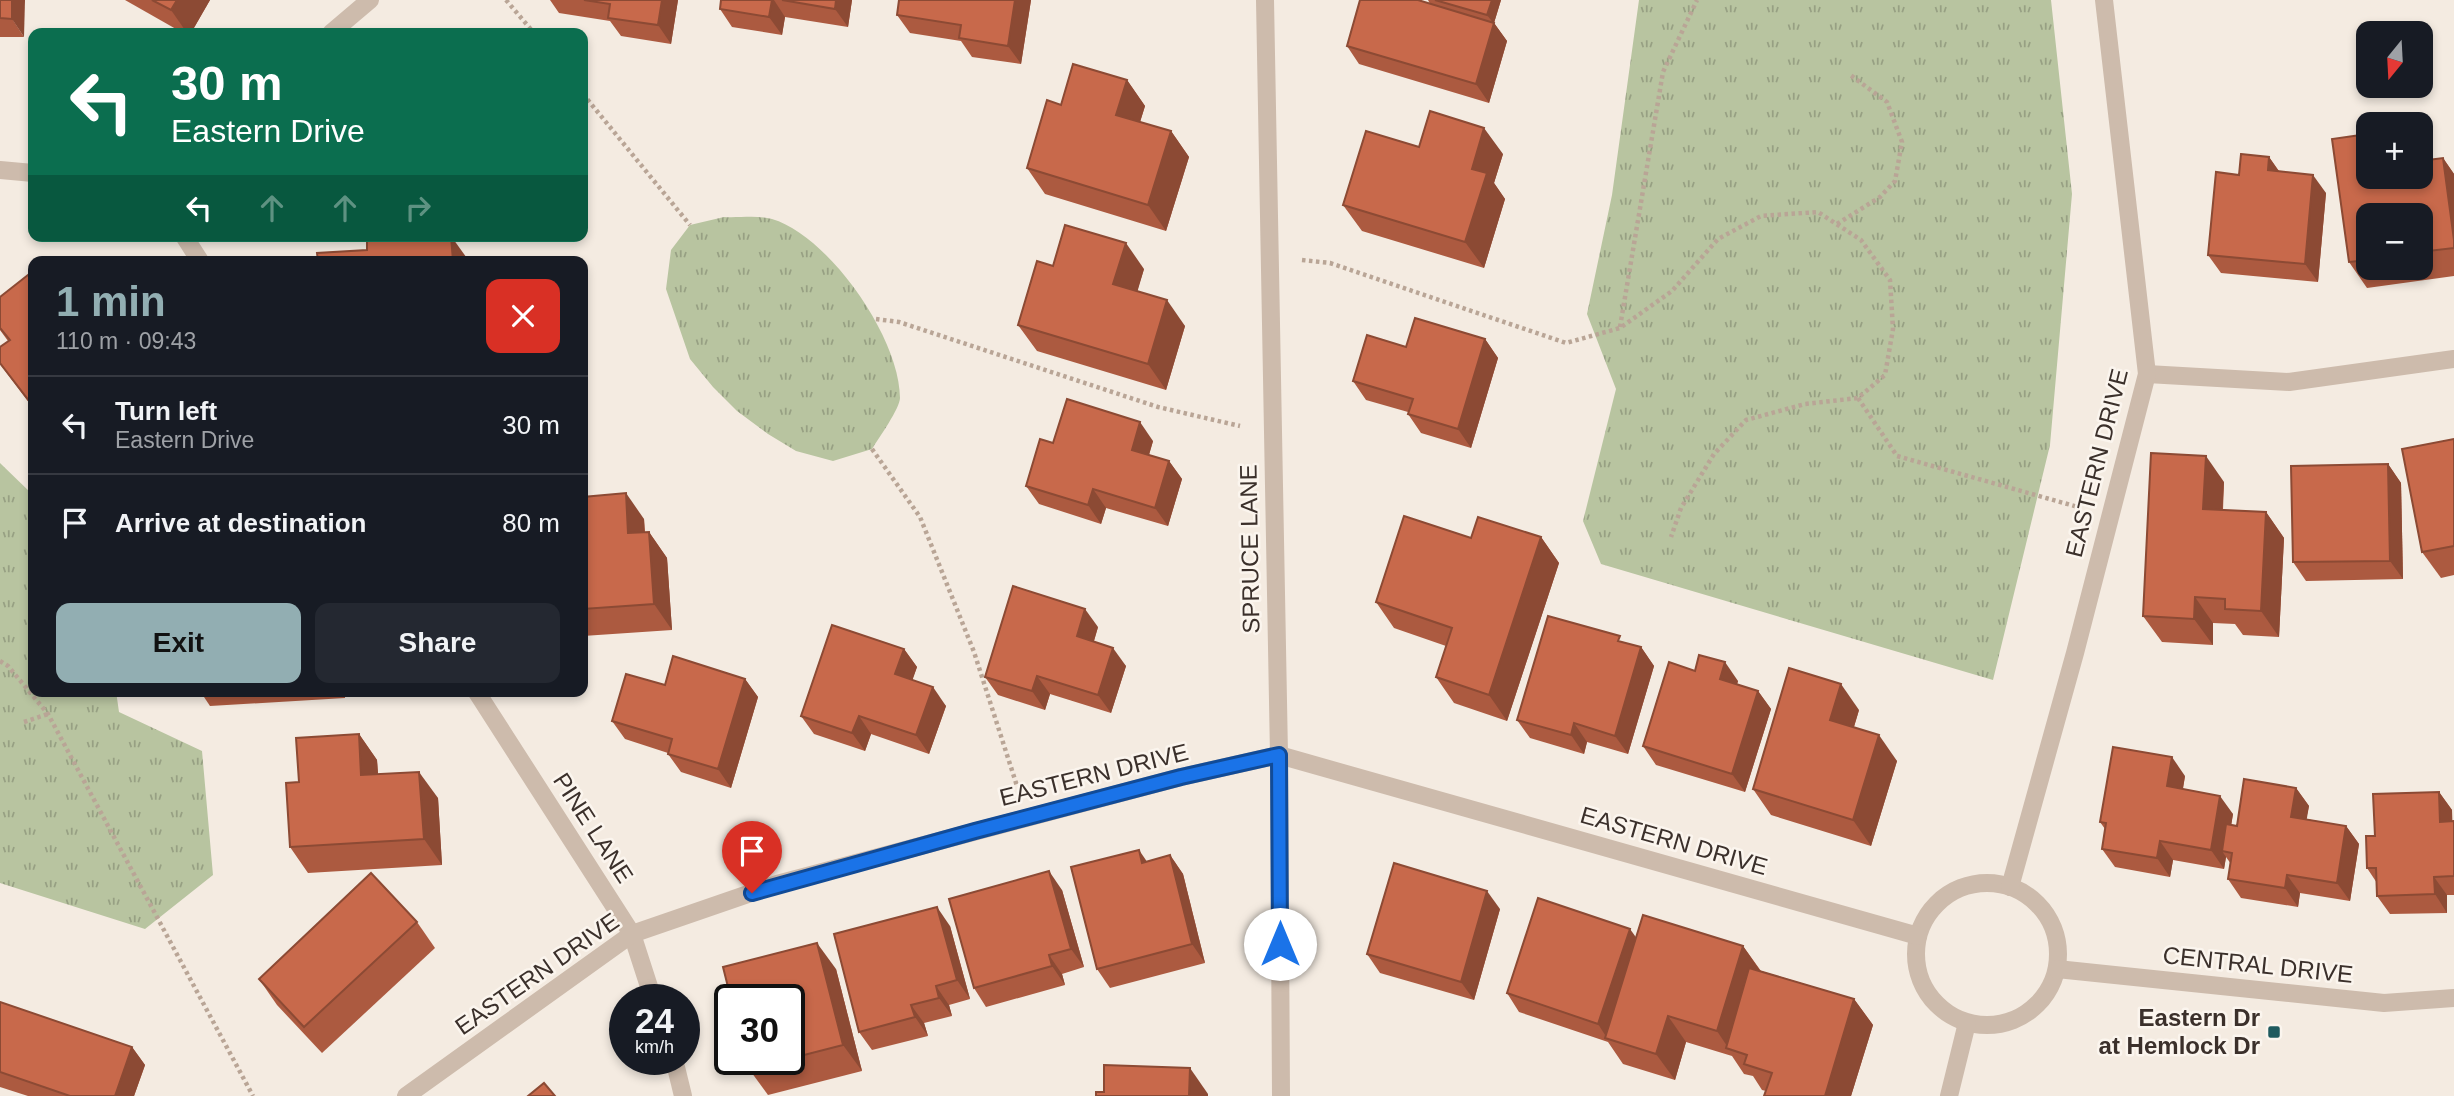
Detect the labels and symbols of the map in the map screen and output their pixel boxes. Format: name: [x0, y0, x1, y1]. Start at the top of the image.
north arrow: [2356, 21, 2432, 98]
street label: EASTERN DRIVE: [2060, 366, 2133, 560]
street label: SPRUCE LANE: [1235, 464, 1264, 634]
street label: EASTERN DRIVE: [997, 738, 1191, 811]
street label: PINE LANE: [548, 768, 639, 888]
street label: EASTERN DRIVE: [1577, 801, 1771, 880]
pin: [722, 821, 782, 893]
street label: EASTERN DRIVE: [450, 907, 624, 1040]
position arrow: [1243, 907, 1317, 981]
street label: CENTRAL DRIVE: [2162, 941, 2355, 988]
speed limit sign: 30: [714, 984, 805, 1075]
place label: Eastern Dr at Hemlock Dr: [2099, 1004, 2260, 1059]
marker: Eastern Dr at Hemlock Dr: [2266, 1024, 2282, 1040]

